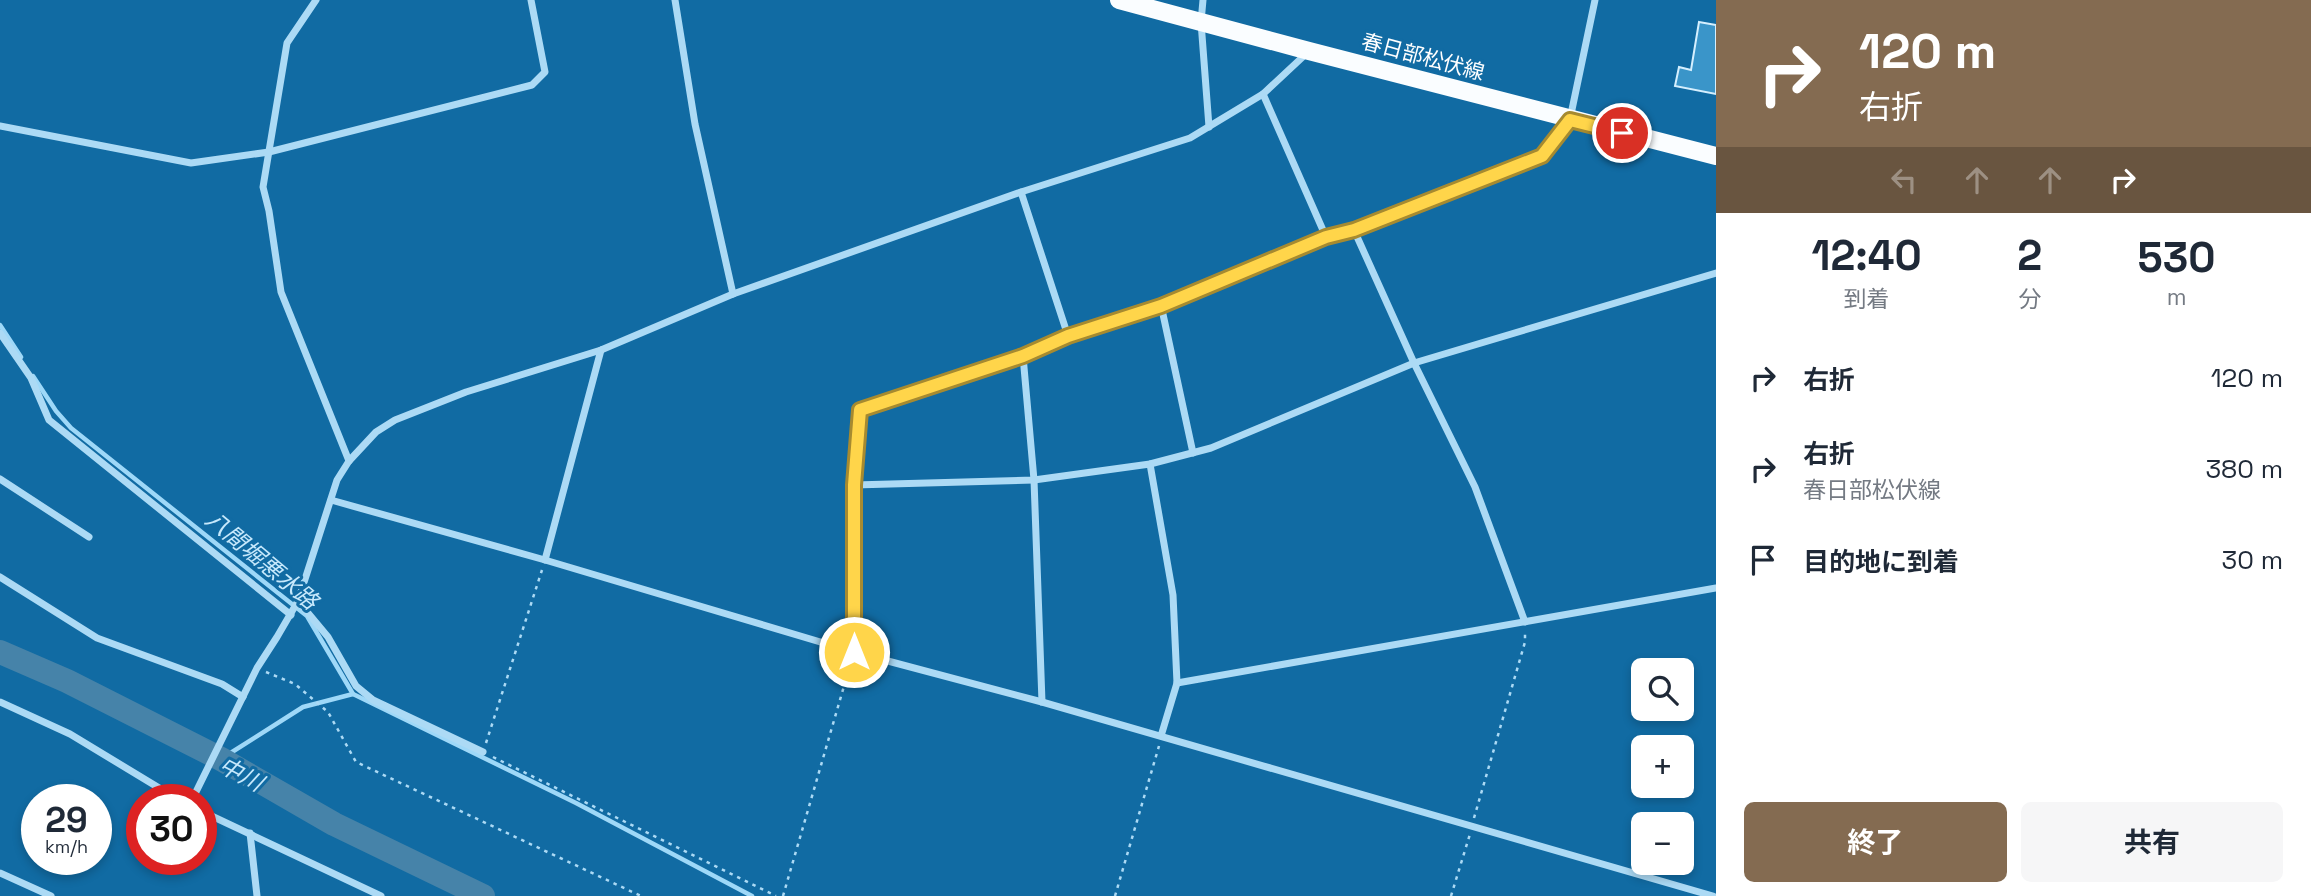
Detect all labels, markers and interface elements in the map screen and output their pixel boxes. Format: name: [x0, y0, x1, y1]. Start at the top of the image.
text: 120 m: [1859, 20, 1996, 82]
street label: 春日部松伏線: [1359, 27, 1487, 86]
icon: right: [1744, 28, 1835, 119]
text: 右折: [1859, 87, 1923, 127]
pin: [1592, 103, 1652, 163]
icon: arrive: [1603, 114, 1641, 152]
icon: left: [1885, 161, 1923, 199]
icon: ahead: [1958, 161, 1996, 199]
icon: ahead: [2031, 161, 2069, 199]
icon: right: [2104, 161, 2142, 199]
text: 12:40: [1811, 229, 1922, 282]
text: 2: [2017, 229, 2042, 282]
text: 530: [2138, 231, 2216, 284]
text: m: [2167, 282, 2186, 312]
text: 到着: [1844, 284, 1890, 314]
text: 分: [2018, 284, 2041, 314]
icon: right: [1744, 359, 1782, 397]
text: 120 m: [2211, 361, 2283, 395]
text: 右折: [1803, 363, 1855, 397]
text: 右折: [1803, 437, 1855, 471]
icon: right: [1744, 450, 1782, 488]
text: 380 m: [2205, 452, 2283, 486]
text: 春日部松伏線: [1803, 475, 1941, 505]
water label: 八間堀悪水路: [200, 504, 326, 617]
icon: arrive: [1744, 541, 1782, 579]
text: 30 m: [2222, 543, 2283, 577]
text: 目的地に到着: [1803, 545, 1959, 579]
position arrow: [817, 615, 891, 689]
map controls: [1631, 658, 1694, 875]
button: search: [1631, 658, 1694, 721]
button: +: [1631, 735, 1694, 798]
water label: 中川: [214, 750, 271, 799]
speed limit sign: 30: [126, 784, 217, 875]
text: 29: [45, 798, 88, 842]
button: 終了: [1744, 802, 2007, 882]
button: 共有: [2021, 802, 2283, 882]
button: −: [1631, 812, 1694, 875]
text: km/h: [45, 835, 88, 858]

